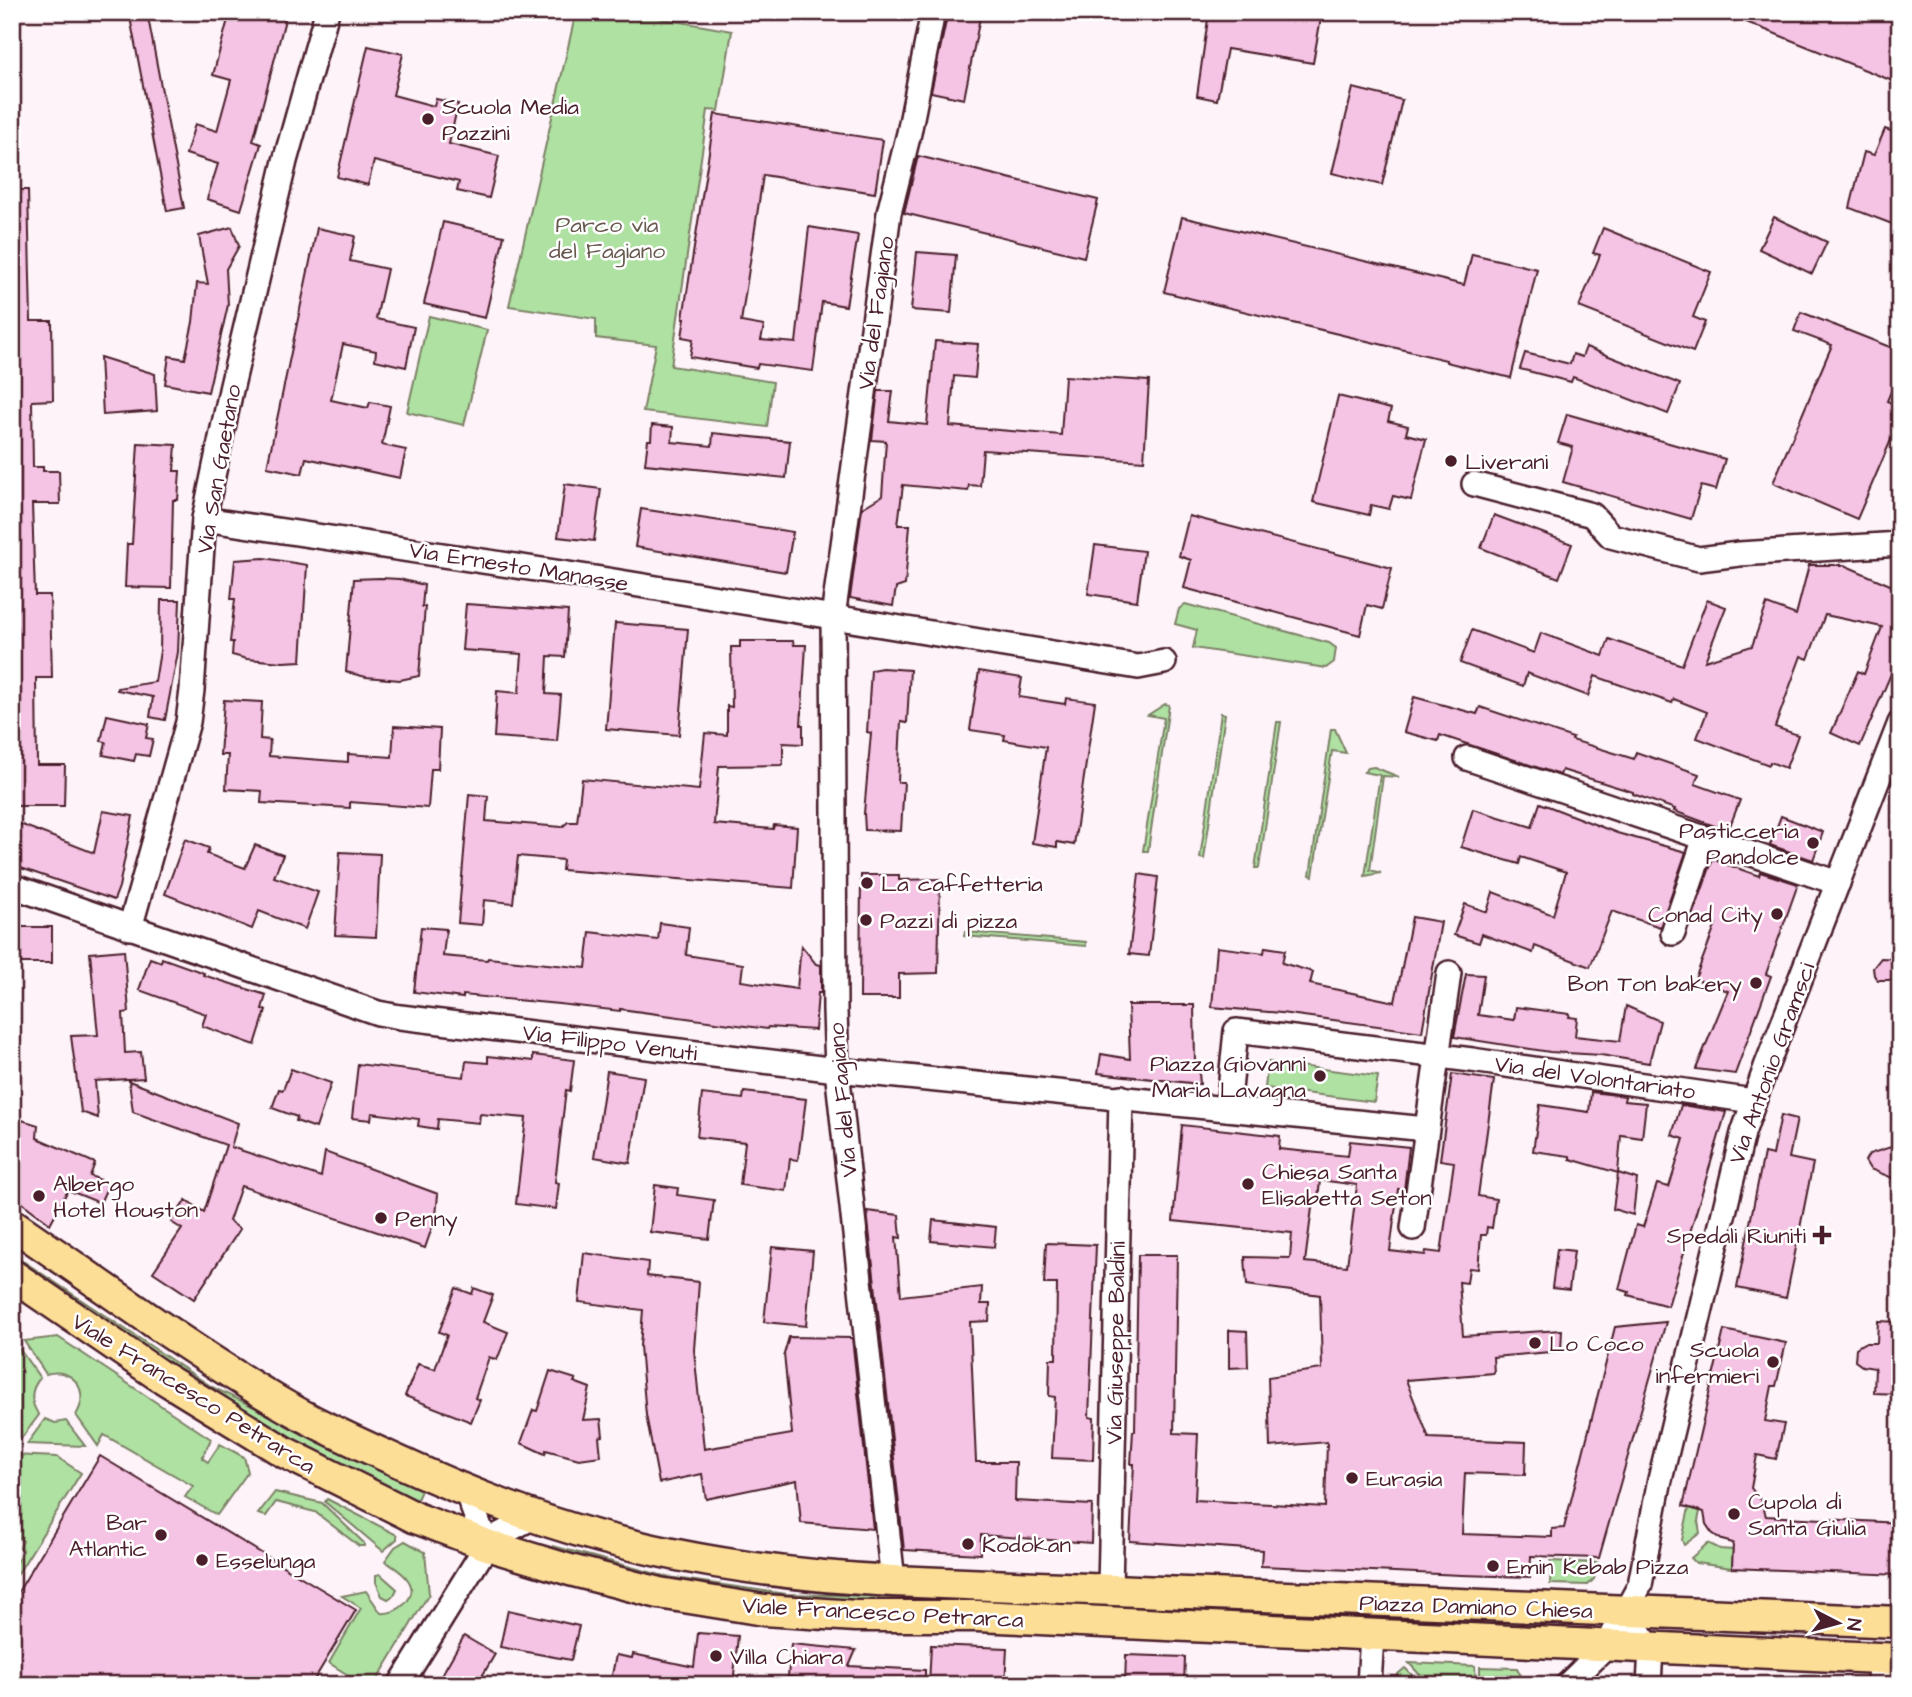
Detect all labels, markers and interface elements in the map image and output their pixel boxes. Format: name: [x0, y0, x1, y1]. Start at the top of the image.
place label: Scuola Media Pazzini: [442, 91, 579, 149]
marker: Scuola Media Pazzini: [420, 111, 436, 127]
park label: Parco via del Fagiano: [549, 209, 665, 268]
street label: Via del Fagiano: [849, 234, 904, 392]
street label: Via San Gaetano: [188, 382, 250, 556]
place label: Liverani: [1465, 446, 1549, 478]
marker: Liverani: [1443, 453, 1459, 469]
street label: Via Ernesto Manasse: [407, 534, 631, 600]
place label: Pasticceria Pandolce: [1679, 815, 1799, 873]
marker: Pasticceria Pandolce: [1805, 835, 1821, 851]
place label: La caffetteria: [881, 868, 1043, 900]
marker: La caffetteria: [859, 875, 875, 891]
place label: Conad City: [1648, 899, 1763, 932]
place label: Pazzi di pizza: [880, 905, 1017, 937]
marker: Conad City: [1769, 906, 1785, 922]
marker: Pazzi di pizza: [858, 912, 874, 928]
street label: Via Antonio Gramsci: [1721, 958, 1823, 1169]
place label: Bon Ton bakery: [1568, 968, 1742, 1001]
marker: Bon Ton bakery: [1748, 975, 1764, 991]
street label: Via Filippo Venuti: [521, 1016, 700, 1070]
street label: Via del Fagiano: [820, 1021, 867, 1179]
place label: Piazza Giovanni Maria Lavagna: [1150, 1048, 1307, 1107]
street label: Via del Volontariato: [1492, 1048, 1697, 1108]
marker: Piazza Giovanni Maria Lavagna: [1312, 1068, 1328, 1084]
place label: Chiesa Santa Elisabetta Seton: [1262, 1156, 1432, 1214]
place label: Albergo Hotel Houston: [53, 1168, 198, 1226]
marker: Chiesa Santa Elisabetta Seton: [1240, 1176, 1256, 1192]
marker: Albergo Hotel Houston: [31, 1188, 47, 1204]
place label: Penny: [395, 1203, 458, 1236]
marker: Penny: [373, 1210, 389, 1226]
place label: Spedali Riuniti: [1667, 1220, 1807, 1252]
marker: Spedali Riuniti: [1812, 1225, 1832, 1245]
street label: Via Giuseppe Baldini: [1098, 1241, 1134, 1445]
street label: Viale Francesco Petrarca: [66, 1306, 322, 1482]
place label: Lo Coco: [1549, 1328, 1644, 1360]
place label: Scuola infermieri: [1655, 1334, 1760, 1392]
marker: Lo Coco: [1527, 1335, 1543, 1351]
marker: Scuola infermieri: [1765, 1354, 1781, 1370]
place label: Eurasia: [1366, 1463, 1443, 1495]
marker: Eurasia: [1344, 1470, 1360, 1486]
place label: Cupola di Santa Giulia: [1748, 1486, 1866, 1544]
marker: Cupola di Santa Giulia: [1726, 1506, 1742, 1522]
place label: Bar Atlantic: [69, 1507, 147, 1565]
marker: Bar Atlantic: [153, 1527, 169, 1543]
place label: Kodokan: [982, 1529, 1071, 1561]
marker: Kodokan: [960, 1536, 976, 1552]
place label: Esselunga: [216, 1545, 316, 1578]
place label: Emin Kebab Pizza: [1507, 1551, 1689, 1583]
marker: Esselunga: [194, 1552, 210, 1568]
marker: Emin Kebab Pizza: [1485, 1558, 1501, 1574]
street label: Piazza Damiano Chiesa: [1359, 1587, 1594, 1627]
north arrow: [1804, 1588, 1874, 1658]
street label: Viale Francesco Petrarca: [741, 1590, 1025, 1636]
text: N: [1839, 1617, 1867, 1632]
place label: Villa Chiara: [730, 1641, 844, 1673]
marker: Villa Chiara: [708, 1648, 724, 1664]

